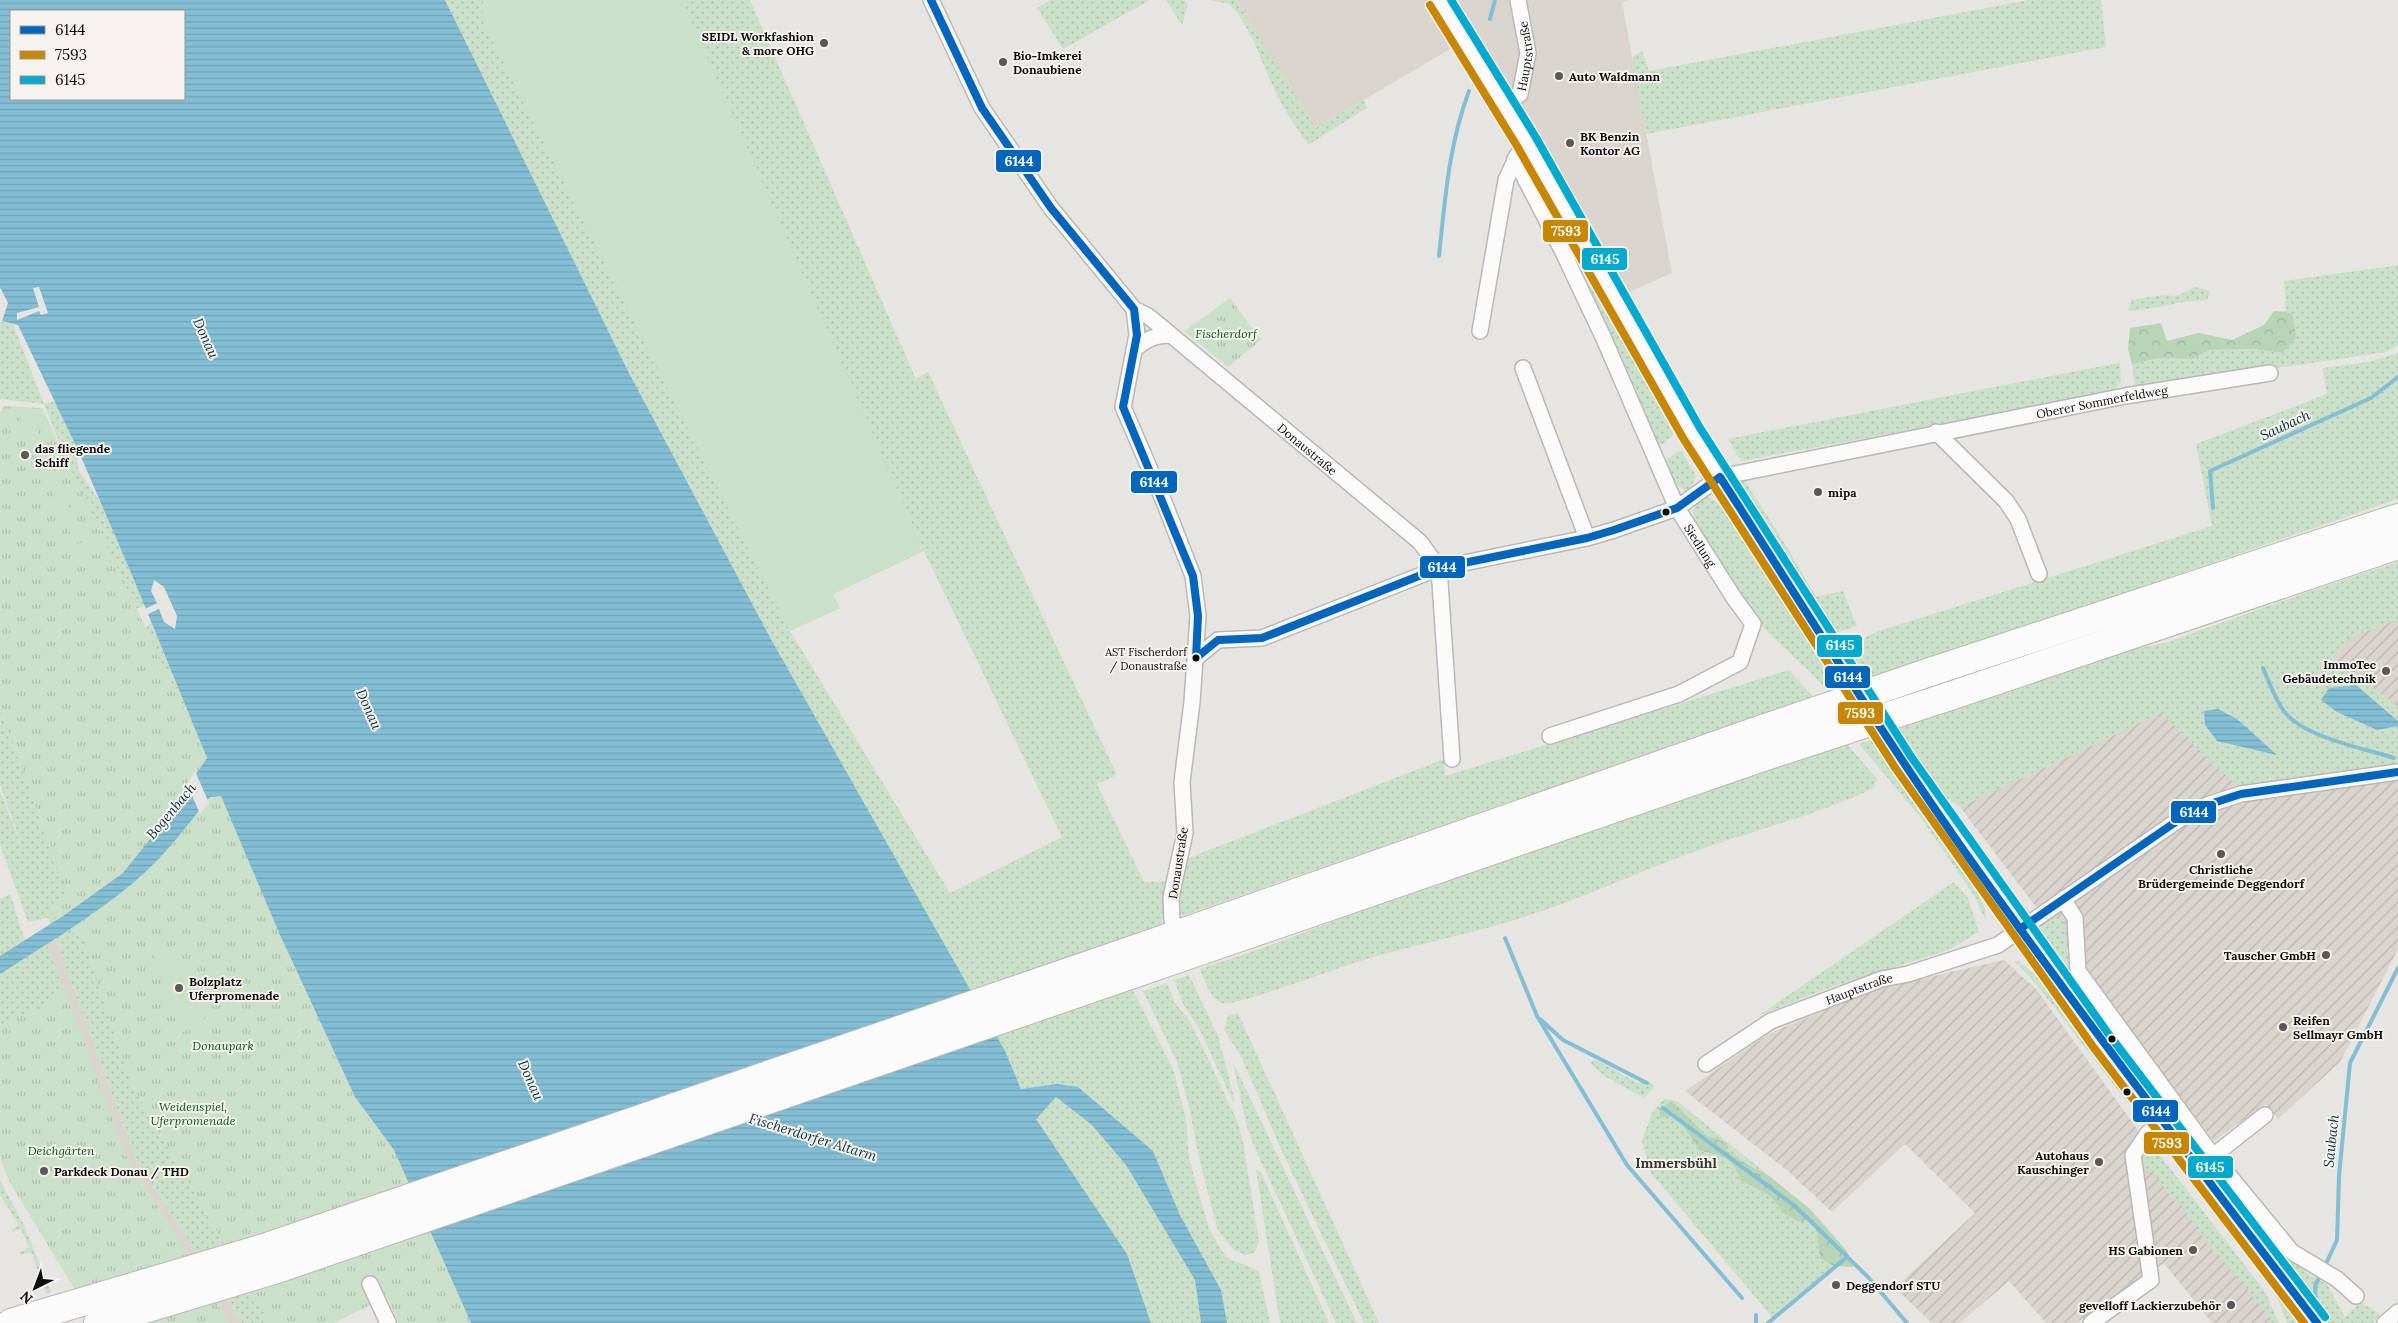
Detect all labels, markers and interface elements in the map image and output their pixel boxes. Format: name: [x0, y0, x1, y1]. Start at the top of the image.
legend: [10, 10, 185, 100]
text: 6144: [55, 20, 85, 39]
street label: Hauptstraße: [1513, 20, 1536, 92]
place label: SEIDL Workfashion & more OHG: [702, 29, 814, 58]
marker: SEIDL Workfashion & more OHG: [818, 37, 830, 49]
text: 7593: [55, 45, 87, 64]
place label: Bio-Imkerei Donaubiene: [1013, 48, 1082, 77]
marker: Bio-Imkerei Donaubiene: [997, 56, 1009, 68]
place label: Auto Waldmann: [1569, 69, 1661, 84]
text: 6145: [55, 70, 85, 89]
marker: Auto Waldmann: [1553, 70, 1565, 82]
place label: BK Benzin Kontor AG: [1580, 129, 1640, 158]
marker: BK Benzin Kontor AG: [1564, 137, 1576, 149]
line badge: 6144: [995, 149, 1042, 173]
text: 6144: [1004, 152, 1034, 170]
line badge: 7593: [1542, 219, 1589, 243]
text: 7593: [1551, 222, 1581, 240]
line badge: 6145: [1581, 247, 1628, 271]
text: 6145: [1591, 250, 1620, 268]
water label: Donau: [189, 315, 223, 362]
park label: Fischerdorf: [1195, 326, 1258, 341]
street label: Oberer Sommerfeldweg: [2035, 382, 2169, 421]
water label: Saubach: [2257, 406, 2313, 444]
street label: Donaustraße: [1275, 420, 1341, 478]
place label: das fliegende Schiff: [35, 441, 111, 470]
marker: das fliegende Schiff: [19, 449, 31, 461]
line badge: 6144: [1130, 470, 1178, 494]
text: 6144: [1139, 473, 1169, 491]
place label: mipa: [1828, 485, 1857, 500]
marker: mipa: [1812, 486, 1824, 498]
unlabelled marker: [1661, 507, 1671, 517]
street label: Siedlung: [1681, 521, 1720, 570]
line badge: 6144: [1419, 555, 1466, 579]
text: 6144: [1427, 558, 1457, 576]
line badge: 6145: [1816, 634, 1863, 658]
text: 6145: [1826, 636, 1855, 654]
place label: AST Fischerdorf / Donaustraße: [1104, 645, 1188, 674]
marker: AST Fischerdorf / Donaustraße: [1191, 653, 1201, 663]
place label: ImmoTec Gebäudetechnik: [2283, 657, 2377, 686]
line badge: 6144: [1824, 665, 1871, 689]
marker: ImmoTec Gebäudetechnik: [2380, 665, 2392, 677]
text: 6144: [1833, 668, 1863, 686]
water label: Donau: [352, 686, 386, 733]
line badge: 7593: [1837, 701, 1884, 725]
text: 7593: [1845, 704, 1875, 722]
water label: Bogenbach: [142, 779, 200, 843]
line badge: 6144: [2170, 800, 2217, 824]
text: 6144: [2179, 803, 2209, 821]
street label: Donaustraße: [1165, 825, 1191, 900]
marker: Christliche Brüdergemeinde Deggendorf: [2215, 848, 2227, 860]
place label: Christliche Brüdergemeinde Deggendorf: [2138, 862, 2306, 891]
place label: Tauscher GmbH: [2224, 948, 2316, 963]
marker: Tauscher GmbH: [2320, 949, 2332, 961]
street label: Hauptstraße: [1823, 970, 1894, 1007]
place label: Bolzplatz Uferpromenade: [189, 974, 280, 1003]
marker: Bolzplatz Uferpromenade: [173, 982, 185, 994]
place label: Reifen Sellmayr GmbH: [2293, 1013, 2383, 1042]
marker: Reifen Sellmayr GmbH: [2277, 1021, 2289, 1033]
unlabelled marker: [2107, 1034, 2117, 1044]
park label: Donaupark: [192, 1038, 254, 1053]
water label: Donau: [514, 1057, 548, 1104]
unlabelled marker: [2122, 1087, 2132, 1097]
park label: Weidenspiel, Uferpromenade: [151, 1099, 236, 1128]
line badge: 6144: [2132, 1099, 2179, 1123]
text: 6144: [2141, 1102, 2171, 1120]
water label: Fischerdorfer Altarm: [747, 1109, 880, 1165]
water label: Saubach: [2319, 1114, 2343, 1168]
line badge: 7593: [2143, 1131, 2190, 1155]
text: 7593: [2152, 1134, 2182, 1152]
park label: Deichgärten: [28, 1143, 95, 1158]
place label: Autohaus Kauschinger: [2017, 1148, 2089, 1177]
district label: Immersbühl: [1635, 1154, 1718, 1172]
line badge: 6145: [2187, 1155, 2234, 1179]
marker: Autohaus Kauschinger: [2093, 1156, 2105, 1168]
text: 6145: [2196, 1158, 2225, 1176]
place label: Parkdeck Donau / THD: [54, 1164, 189, 1180]
marker: Parkdeck Donau / THD: [38, 1165, 50, 1177]
place label: HS Gabionen: [2108, 1243, 2183, 1258]
marker: HS Gabionen: [2187, 1244, 2199, 1256]
north arrow: [10, 1263, 60, 1313]
place label: Deggendorf STU: [1846, 1278, 1940, 1293]
marker: Deggendorf STU: [1830, 1279, 1842, 1291]
text: N: [16, 1287, 36, 1308]
place label: gevelloff Lackierzubehör: [2079, 1298, 2221, 1313]
marker: gevelloff Lackierzubehör: [2225, 1299, 2237, 1311]

